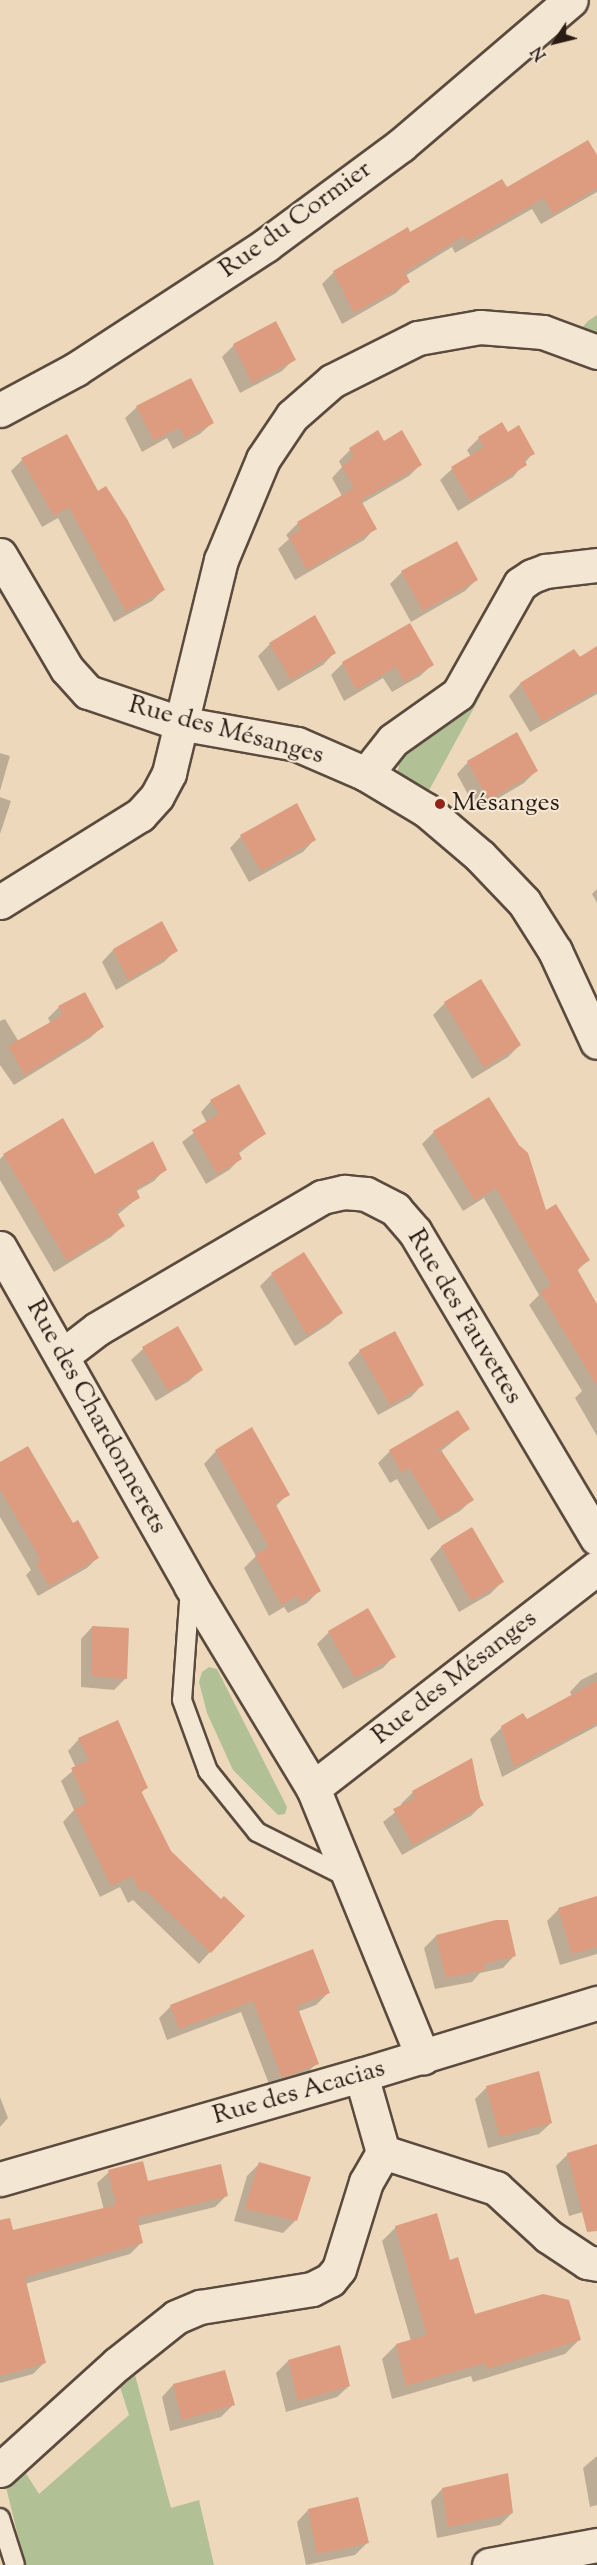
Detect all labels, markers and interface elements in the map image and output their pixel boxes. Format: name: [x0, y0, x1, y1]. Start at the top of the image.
north arrow: [525, 12, 585, 72]
text: N: [527, 41, 553, 64]
street label: Rue du Cormier: [214, 154, 378, 286]
street label: Rue des Mésanges: [125, 690, 327, 772]
place label: Mésanges: [452, 788, 560, 820]
marker: Mésanges: [433, 797, 447, 811]
street label: Rue des Fauvettes: [400, 1224, 528, 1410]
street label: Rue des Chardonnerets: [19, 1295, 173, 1539]
street label: Rue des Mésanges: [366, 1604, 544, 1752]
street label: Rue des Acacias: [209, 2054, 389, 2132]

